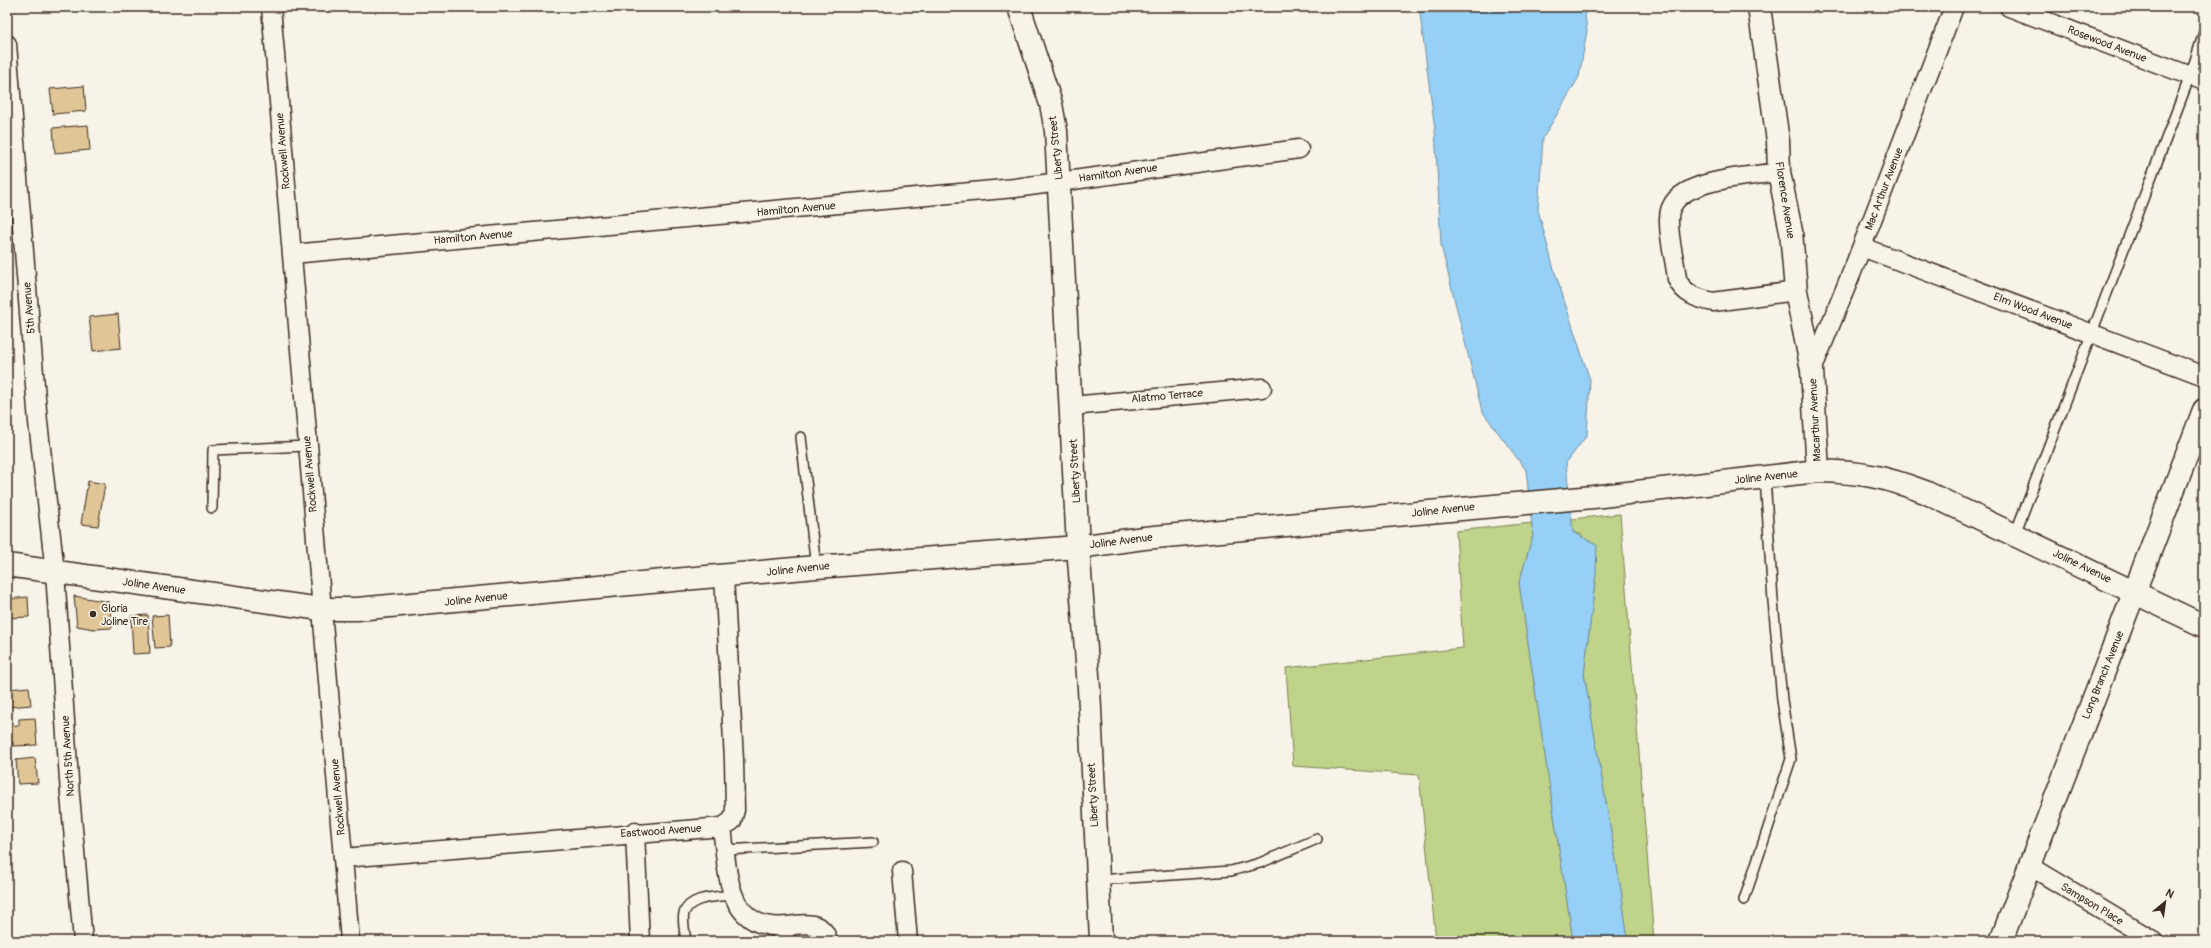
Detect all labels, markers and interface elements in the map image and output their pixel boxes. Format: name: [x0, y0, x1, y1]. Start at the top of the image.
street label: Rosewood Avenue: [2066, 23, 2149, 65]
street label: Rockwell Avenue: [273, 112, 293, 190]
street label: Liberty Street: [1046, 115, 1066, 181]
street label: Mac Arthur Avenue: [1862, 145, 1906, 232]
street label: Hamilton Avenue: [1078, 161, 1159, 185]
street label: Florence Avenue: [1773, 161, 1798, 240]
street label: Hamilton Avenue: [756, 199, 837, 219]
street label: Hamilton Avenue: [433, 227, 514, 247]
street label: 5th Avenue: [20, 281, 38, 334]
street label: Elm Wood Avenue: [1992, 290, 2075, 332]
street label: Macarthur Avenue: [1806, 378, 1824, 462]
street label: Alatmo Terrace: [1131, 386, 1204, 406]
street label: Rockwell Avenue: [300, 435, 320, 513]
street label: Liberty Street: [1067, 438, 1083, 503]
street label: Joline Avenue: [1734, 467, 1799, 487]
street label: Joline Avenue: [1411, 500, 1476, 520]
street label: Joline Avenue: [1089, 531, 1154, 551]
street label: Joline Avenue: [2051, 546, 2114, 586]
street label: Joline Avenue: [766, 559, 831, 579]
street label: Joline Avenue: [122, 575, 187, 597]
street label: Joline Avenue: [444, 589, 509, 609]
place label: Gloria Joline Tire: [101, 602, 148, 628]
marker: Gloria Joline Tire: [88, 609, 98, 619]
street label: Long Branch Avenue: [2079, 628, 2127, 721]
street label: North 5th Avenue: [59, 715, 77, 797]
street label: Rockwell Avenue: [328, 758, 348, 836]
street label: Liberty Street: [1085, 762, 1101, 827]
street label: Eastwood Avenue: [620, 822, 702, 840]
street label: Sampson Place: [2058, 880, 2126, 928]
north arrow: [2145, 882, 2185, 922]
text: N: [2163, 886, 2177, 901]

